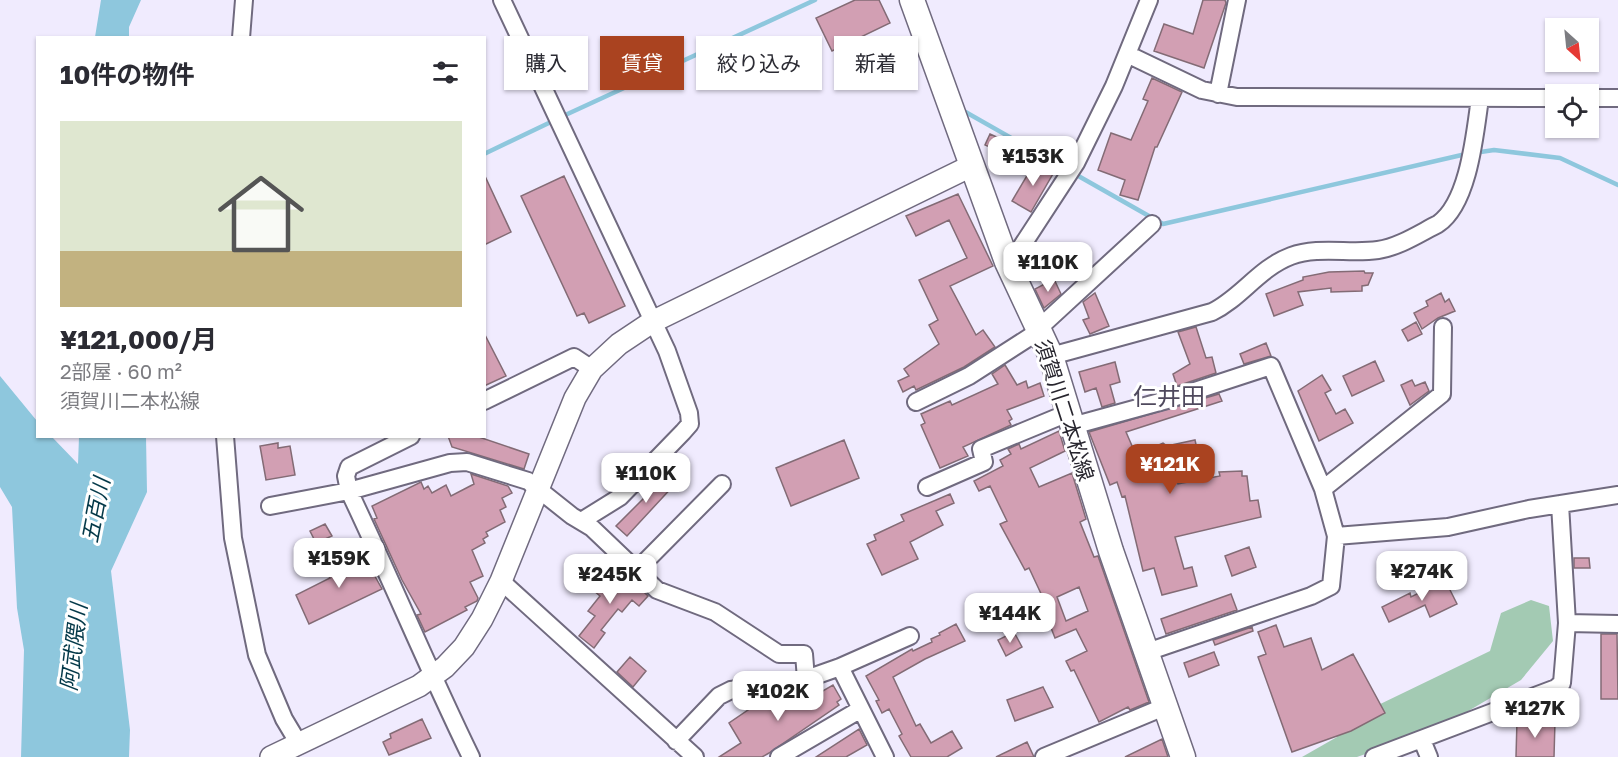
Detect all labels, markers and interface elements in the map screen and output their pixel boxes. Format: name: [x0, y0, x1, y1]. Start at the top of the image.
north arrow: [1545, 18, 1599, 72]
map controls: [1545, 18, 1599, 138]
chip: 購入: [504, 36, 588, 90]
chip: 賃貸: [600, 36, 684, 90]
chip: 絞り込み: [696, 36, 822, 90]
chip: 新着: [834, 36, 918, 90]
icon: filters: [429, 56, 462, 89]
text: 10件の物件: [60, 59, 194, 90]
button: locate: [1545, 84, 1599, 138]
pin: ¥153K: [991, 136, 1075, 187]
text: ¥153K: [1002, 143, 1064, 167]
icon: home: [207, 160, 315, 268]
pin: ¥110K: [1006, 242, 1090, 293]
text: ¥110K: [1017, 249, 1079, 273]
text: ¥121,000/月: [60, 324, 217, 355]
street label: 須賀川二本松線: [1030, 336, 1100, 484]
text: 2部屋 · 60 m²: [60, 359, 182, 383]
district label: 仁井田: [1133, 381, 1205, 410]
text: 須賀川二本松線: [60, 388, 200, 412]
pin: ¥121K: [1128, 444, 1212, 495]
text: ¥121K: [1140, 451, 1200, 475]
pin: ¥110K: [604, 453, 688, 504]
text: ¥110K: [615, 460, 677, 484]
water label: 五百川: [75, 473, 115, 545]
pin: ¥159K: [297, 538, 381, 589]
text: ¥159K: [308, 545, 370, 569]
pin: ¥274K: [1380, 551, 1464, 602]
pin: ¥245K: [568, 554, 652, 605]
text: ¥274K: [1390, 558, 1454, 582]
text: ¥245K: [578, 561, 642, 585]
pin: ¥144K: [968, 593, 1052, 644]
water label: 阿武隈川: [54, 600, 92, 692]
text: ¥144K: [979, 600, 1042, 624]
pin: ¥102K: [736, 671, 820, 722]
text: ¥102K: [746, 678, 810, 702]
pin: ¥127K: [1493, 688, 1577, 739]
text: ¥127K: [1504, 695, 1566, 719]

